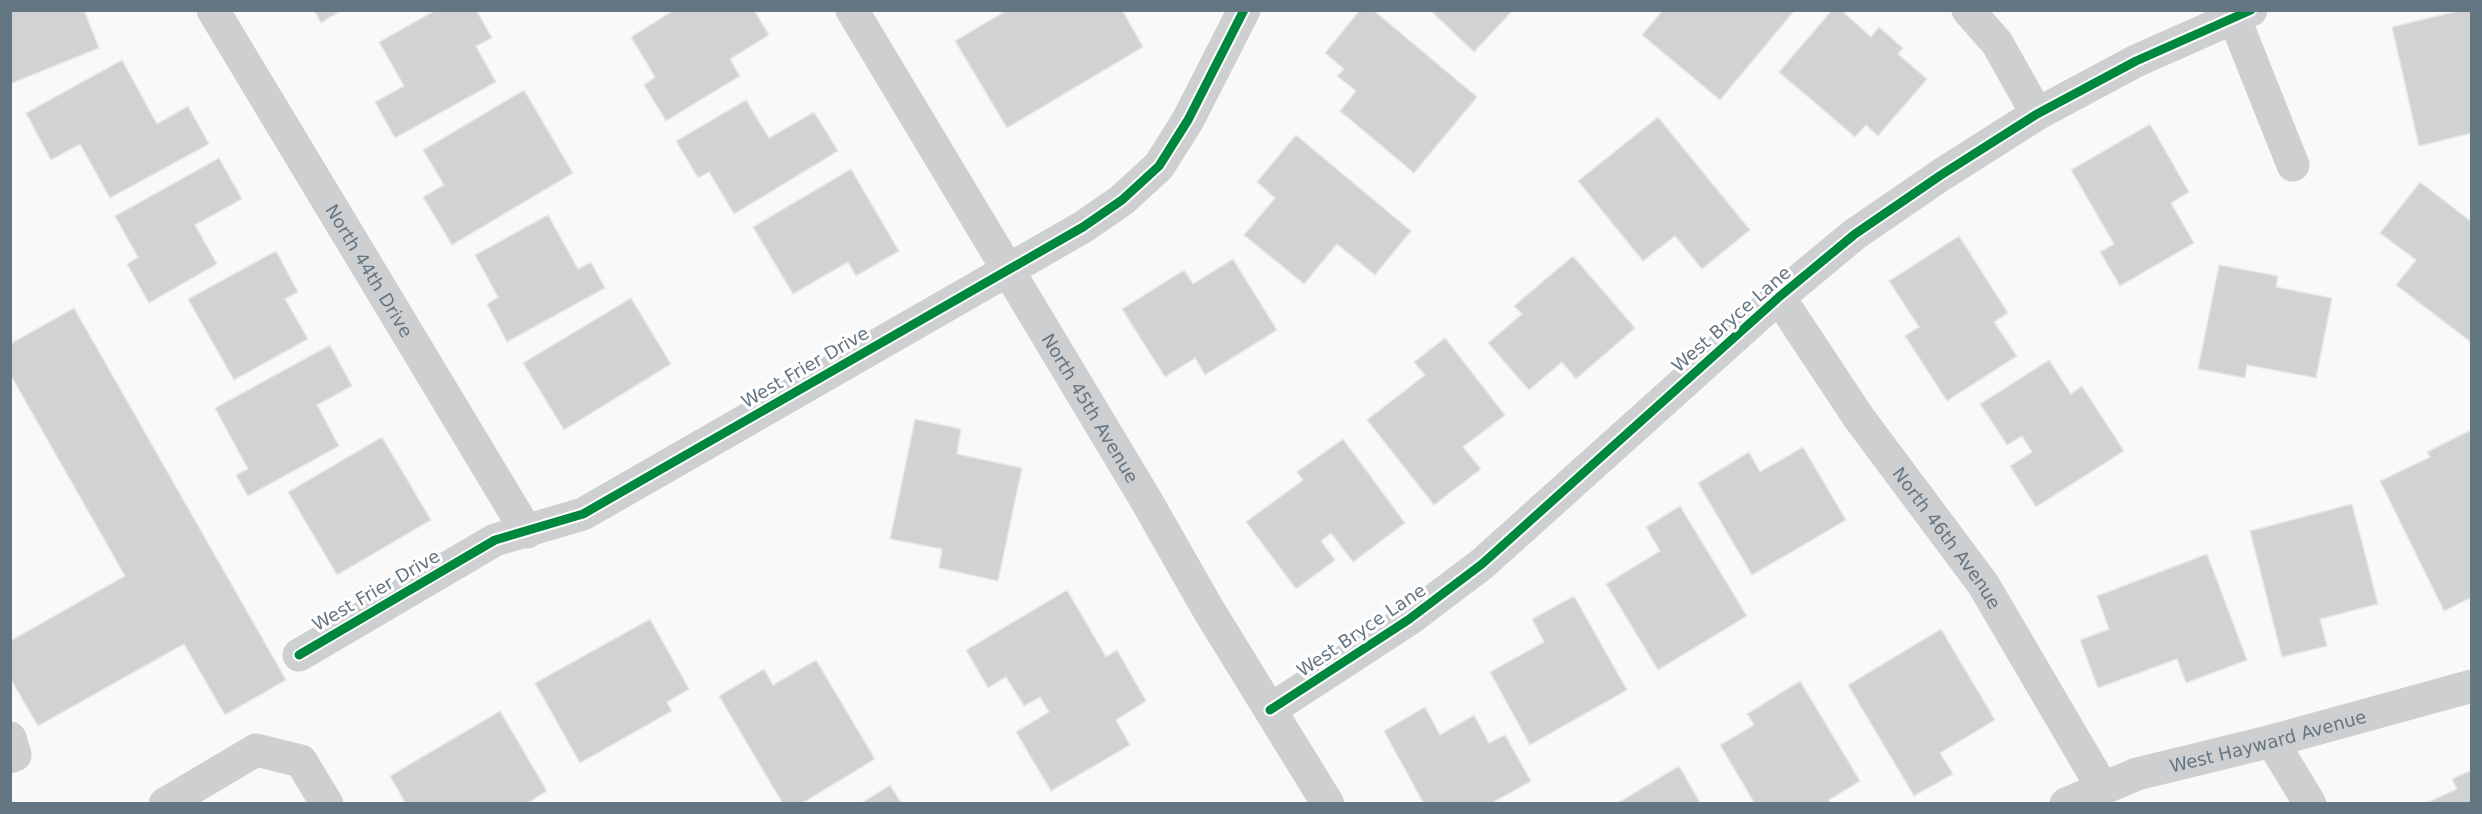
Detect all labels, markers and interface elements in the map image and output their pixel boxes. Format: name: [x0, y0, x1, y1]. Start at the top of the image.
street label: North 44th Drive: [322, 200, 418, 341]
street label: West Bryce Lane: [1667, 262, 1795, 376]
street label: West Frier Drive: [738, 322, 872, 412]
street label: North 45th Avenue: [1038, 330, 1144, 486]
street label: North 46th Avenue: [1889, 463, 2006, 612]
street label: West Frier Drive: [309, 545, 443, 635]
street label: West Bryce Lane: [1293, 579, 1429, 681]
street label: West Hayward Avenue: [2167, 705, 2368, 776]

